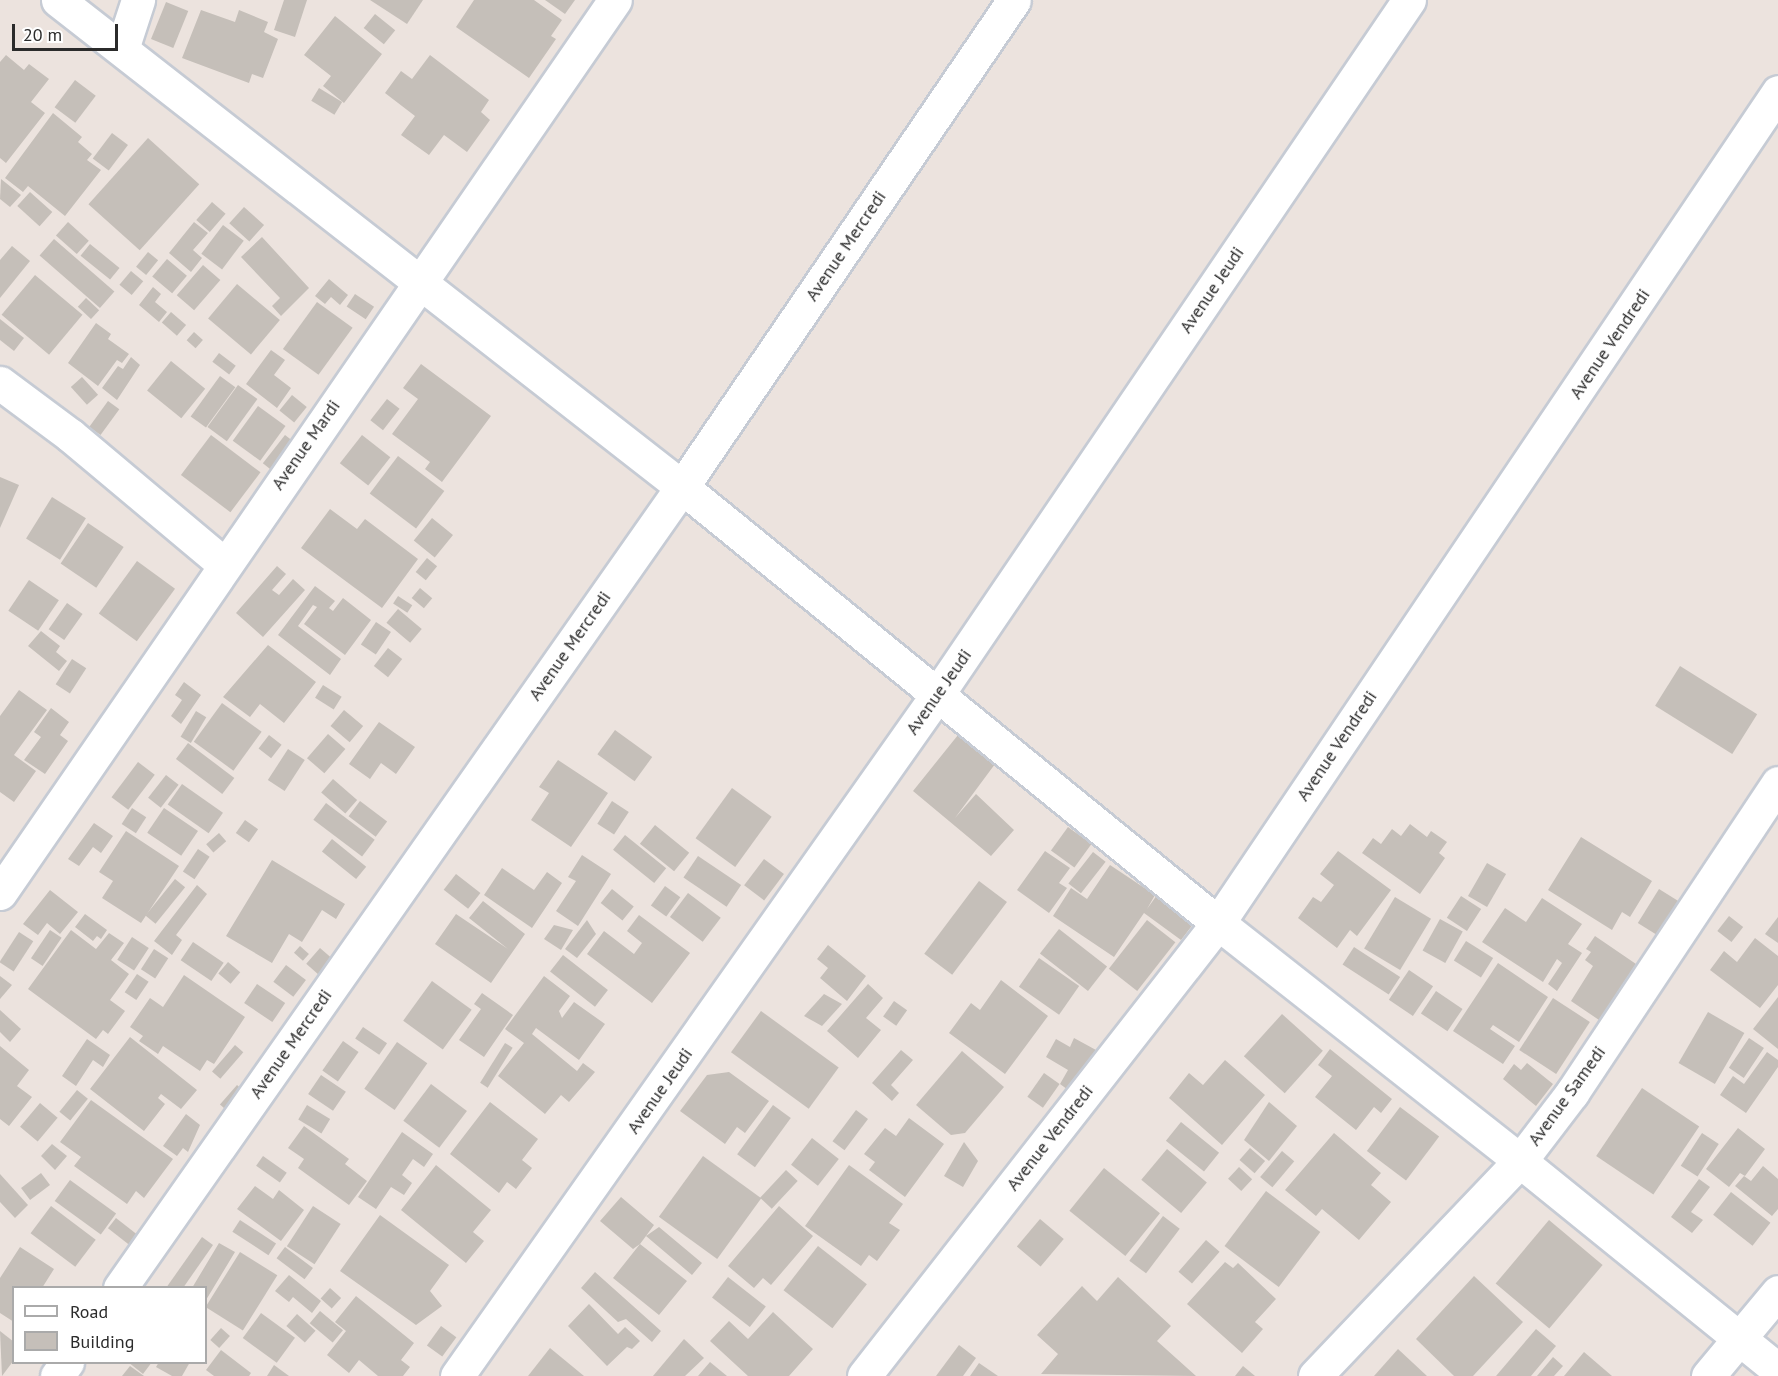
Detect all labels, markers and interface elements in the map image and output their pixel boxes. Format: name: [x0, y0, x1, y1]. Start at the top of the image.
scale bar: [15, 12, 122, 50]
text: 20 m: [23, 23, 62, 46]
street label: Avenue Mercredi: [801, 187, 891, 305]
street label: Avenue Jeudi: [1175, 243, 1249, 337]
street label: Avenue Vendredi: [1565, 285, 1655, 403]
street label: Avenue Mardi: [267, 396, 345, 494]
street label: Avenue Mercredi: [524, 587, 616, 705]
street label: Avenue Jeudi: [902, 645, 976, 739]
street label: Avenue Vendredi: [1292, 687, 1382, 805]
street label: Avenue Mercredi: [245, 985, 337, 1103]
street label: Avenue Samedi: [1524, 1042, 1610, 1150]
street label: Avenue Jeudi: [623, 1044, 697, 1138]
street label: Avenue Vendredi: [1002, 1081, 1098, 1195]
legend: [12, 1286, 207, 1364]
text: Road: [70, 1300, 108, 1323]
text: Building: [70, 1330, 134, 1353]

